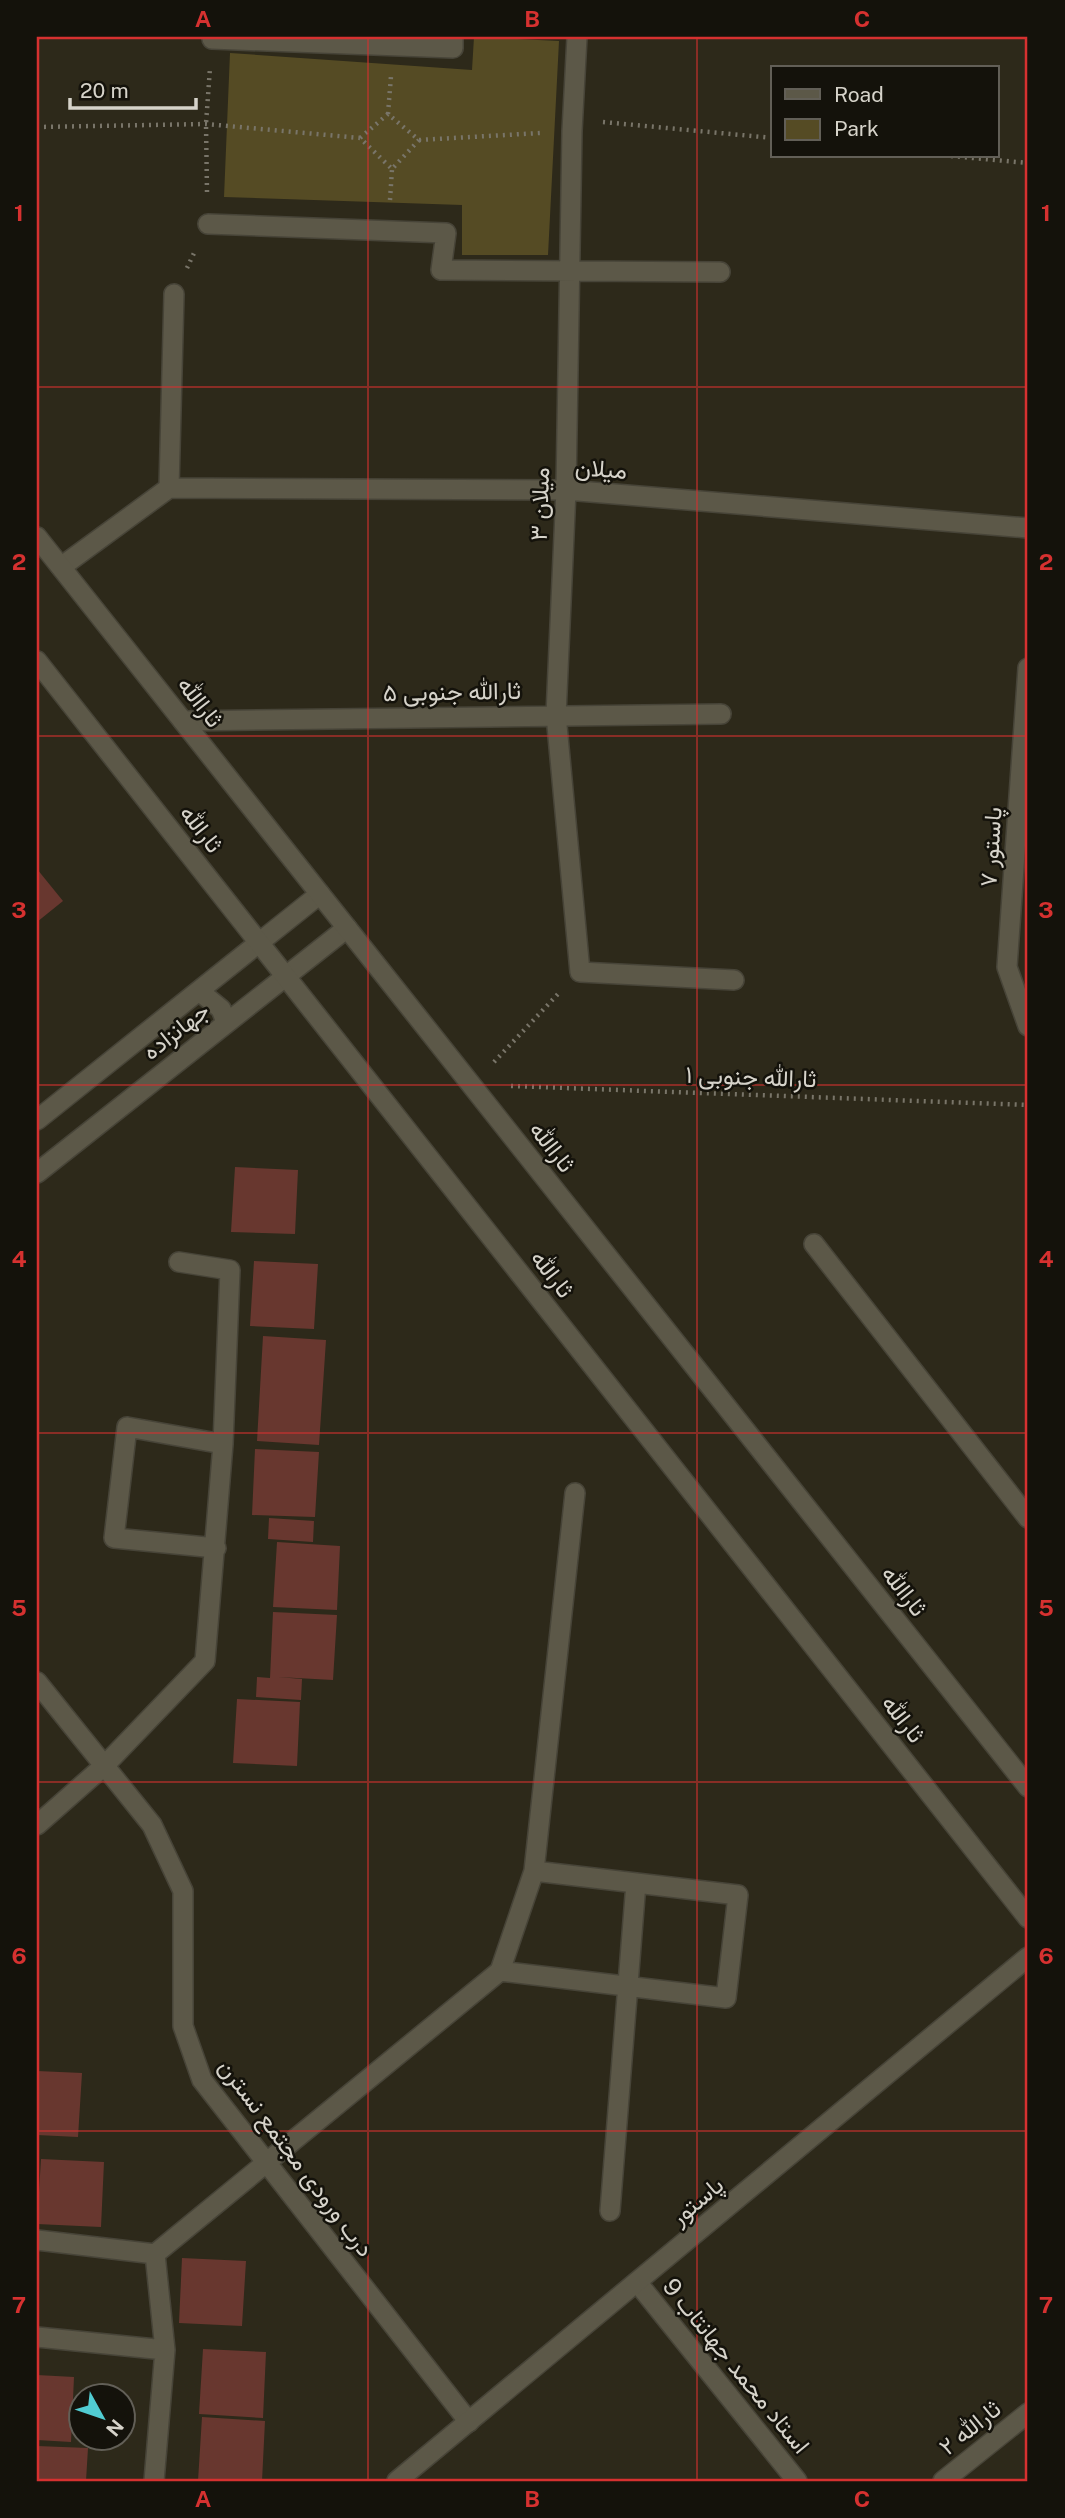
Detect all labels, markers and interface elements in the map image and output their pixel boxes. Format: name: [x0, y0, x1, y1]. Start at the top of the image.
text: A: [195, 5, 212, 32]
text: B: [524, 5, 540, 32]
text: C: [854, 5, 870, 32]
scale bar: [70, 66, 196, 110]
legend: [771, 66, 998, 158]
text: 20 m: [80, 78, 129, 103]
text: Road: [834, 82, 884, 107]
text: Park: [834, 116, 879, 141]
text: 1: [14, 199, 24, 226]
text: 1: [1041, 199, 1051, 226]
street label: میلان: [574, 452, 628, 485]
street label: میلان ۳: [524, 467, 555, 541]
text: 2: [12, 548, 26, 575]
text: 2: [1039, 548, 1053, 575]
street label: ثاراالله: [171, 670, 229, 734]
street label: ثارالله جنوبی ۵: [383, 676, 521, 708]
street label: ثارالله: [173, 799, 229, 859]
street label: پاستور ۷: [973, 806, 1010, 888]
text: 3: [11, 896, 27, 923]
text: 3: [1038, 896, 1054, 923]
street label: جهانزاده: [136, 995, 216, 1067]
street label: ثارالله جنوبی ۱: [685, 1060, 817, 1094]
street label: ثاراالله: [523, 1115, 581, 1179]
street label: ثارالله: [524, 1244, 580, 1304]
text: 4: [11, 1245, 27, 1272]
text: 4: [1038, 1245, 1054, 1272]
street label: ثاراالله: [875, 1559, 933, 1623]
text: 5: [11, 1594, 27, 1621]
text: 5: [1038, 1594, 1054, 1621]
street label: ثارالله: [875, 1689, 931, 1749]
text: 6: [11, 1942, 27, 1969]
text: 6: [1038, 1942, 1054, 1969]
street label: درب ورودی مجتمع نسترن: [210, 2053, 380, 2264]
street label: پاستور: [664, 2170, 730, 2233]
street label: استاد محمد جهانتاب 9: [656, 2272, 816, 2460]
text: 7: [12, 2291, 26, 2318]
text: 7: [1039, 2291, 1053, 2318]
north arrow: [66, 2382, 136, 2452]
street label: ثارالله ۲: [933, 2394, 1007, 2462]
text: N: [102, 2415, 128, 2441]
text: A: [195, 2485, 212, 2512]
text: B: [524, 2485, 540, 2512]
text: C: [854, 2485, 870, 2512]

